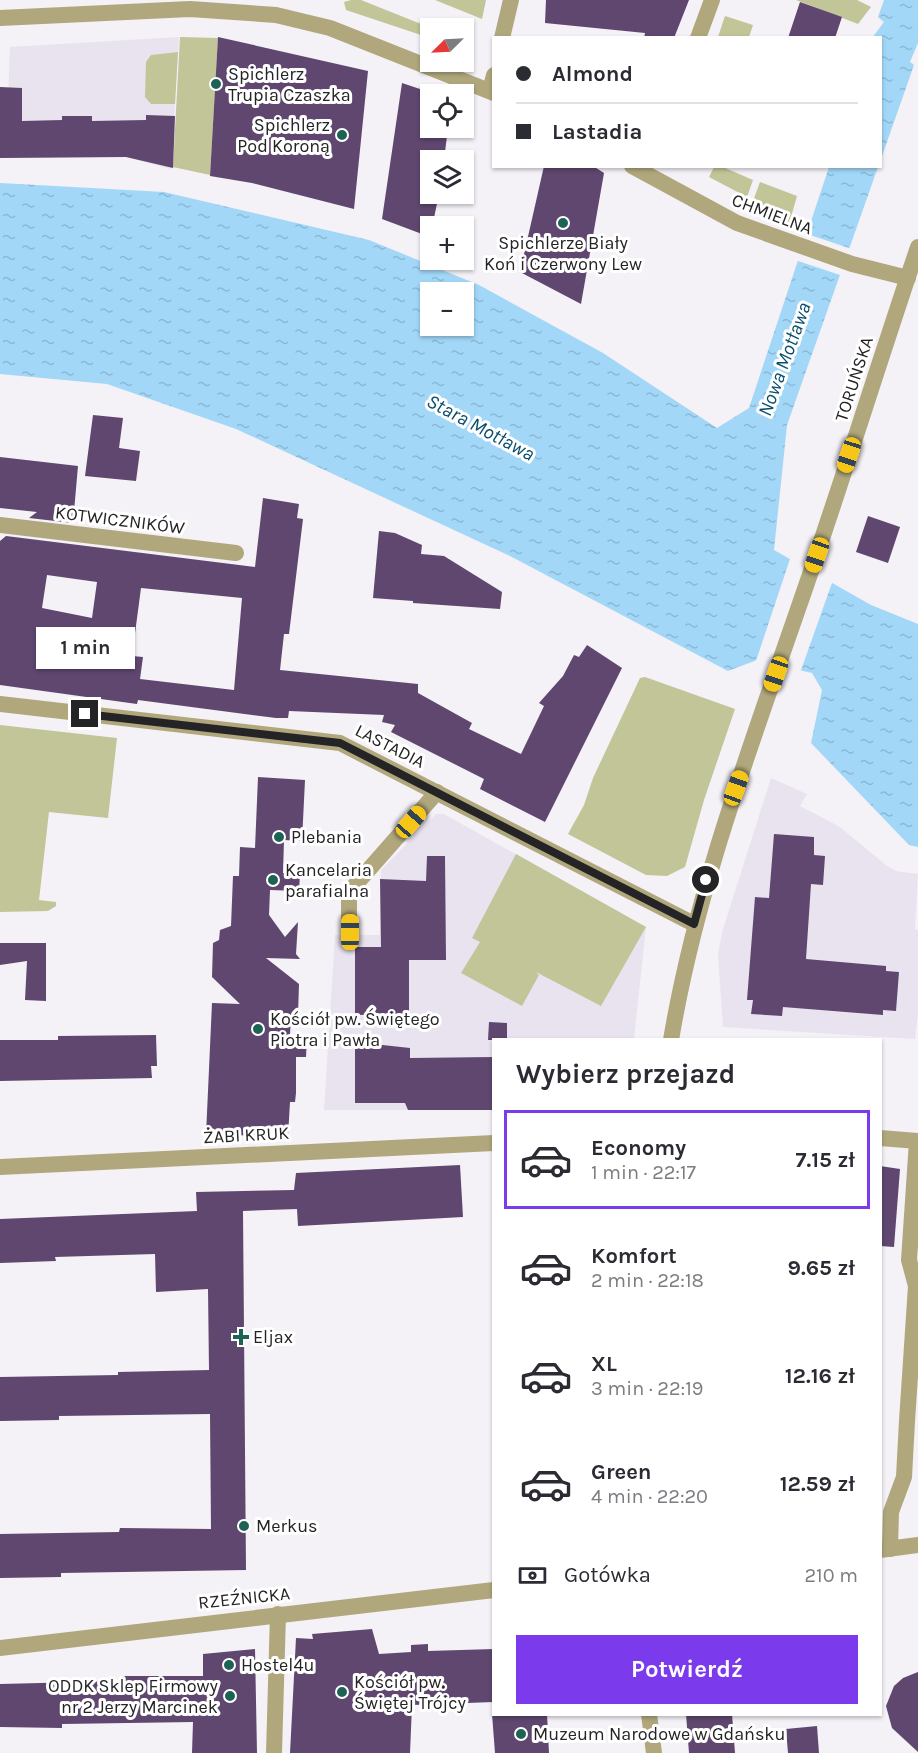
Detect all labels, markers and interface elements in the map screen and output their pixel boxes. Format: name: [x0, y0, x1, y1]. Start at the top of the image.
north arrow: [420, 18, 474, 72]
map controls: [420, 18, 474, 336]
text: Almond: [552, 61, 633, 87]
place label: Spichlerz Trupia Czaszka: [228, 63, 351, 106]
marker: Spichlerz Trupia Czaszka: [209, 77, 223, 91]
button: locate: [420, 84, 474, 138]
place label: Spichlerz Pod Koroną: [237, 114, 330, 157]
text: Lastadia: [552, 119, 643, 145]
marker: Spichlerz Pod Koroną: [335, 128, 349, 142]
button: layers: [420, 150, 474, 204]
street label: CHMIELNA: [729, 189, 815, 239]
button: +: [420, 216, 474, 270]
marker: Spichlerze Biały Koń i Czerwony Lew: [556, 216, 570, 230]
place label: Spichlerze Biały Koń i Czerwony Lew: [484, 232, 642, 275]
button: −: [420, 282, 474, 336]
water label: Nowa Motława: [753, 299, 816, 419]
street label: TORUŃSKA: [829, 333, 878, 424]
water label: Stara Motława: [423, 389, 539, 466]
car: [835, 435, 863, 475]
street label: KOTWICZNIKÓW: [54, 500, 186, 539]
car: [803, 535, 831, 575]
callout: 1 min: [36, 627, 134, 669]
text: 1 min: [60, 636, 111, 659]
car: [762, 654, 790, 694]
route end: [71, 700, 98, 727]
street label: LASTADIA: [351, 719, 429, 773]
car: [721, 768, 751, 808]
car: [392, 803, 430, 841]
place label: Plebania: [291, 826, 362, 848]
marker: Plebania: [272, 830, 286, 844]
place label: Kancelaria parafialna: [285, 859, 372, 902]
route start: [692, 866, 719, 893]
marker: Kancelaria parafialna: [266, 873, 280, 887]
car: [341, 914, 359, 950]
place label: Kościół pw. Świętego Piotra i Pawła: [270, 1007, 440, 1051]
marker: Kościół pw. Świętego Piotra i Pawła: [251, 1022, 265, 1036]
text: Wybierz przejazd: [516, 1058, 735, 1090]
street label: ŻABI KRUK: [202, 1122, 290, 1148]
icon: car: [519, 1133, 573, 1187]
text: Economy: [591, 1135, 686, 1161]
text: 7.15 zł: [796, 1147, 855, 1173]
text: 1 min · 22:17: [591, 1161, 696, 1184]
icon: car: [519, 1241, 573, 1295]
text: Komfort: [591, 1243, 677, 1269]
text: 9.65 zł: [788, 1255, 855, 1281]
text: 2 min · 22:18: [591, 1269, 704, 1292]
place label: Eljax: [253, 1326, 293, 1348]
marker: Eljax: [234, 1330, 248, 1344]
icon: car: [519, 1349, 573, 1403]
text: XL: [591, 1351, 617, 1377]
text: 12.16 zł: [785, 1363, 855, 1389]
text: 3 min · 22:19: [591, 1377, 703, 1400]
icon: car: [519, 1457, 573, 1511]
text: Green: [591, 1459, 652, 1485]
text: 12.59 zł: [780, 1471, 855, 1497]
text: 4 min · 22:20: [591, 1485, 708, 1508]
place label: Merkus: [256, 1515, 318, 1537]
marker: Merkus: [237, 1519, 251, 1533]
icon: cash: [516, 1559, 549, 1592]
text: Gotówka: [564, 1562, 651, 1588]
text: 210 m: [804, 1564, 858, 1587]
street label: RZEŹNICKA: [197, 1581, 291, 1614]
button: Potwierdź: [516, 1635, 858, 1704]
place label: Hostel4u: [241, 1654, 314, 1676]
marker: Hostel4u: [222, 1658, 236, 1672]
place label: Kościół pw. Świętej Trójcy: [354, 1671, 466, 1714]
place label: ODDK Sklep Firmowy nr 2 Jerzy Marcinek: [48, 1675, 219, 1718]
marker: Kościół pw. Świętej Trójcy: [335, 1685, 349, 1699]
marker: ODDK Sklep Firmowy nr 2 Jerzy Marcinek: [223, 1689, 237, 1703]
place label: Muzeum Narodowe w Gdańsku: [533, 1723, 785, 1745]
marker: Muzeum Narodowe w Gdańsku: [514, 1727, 528, 1741]

